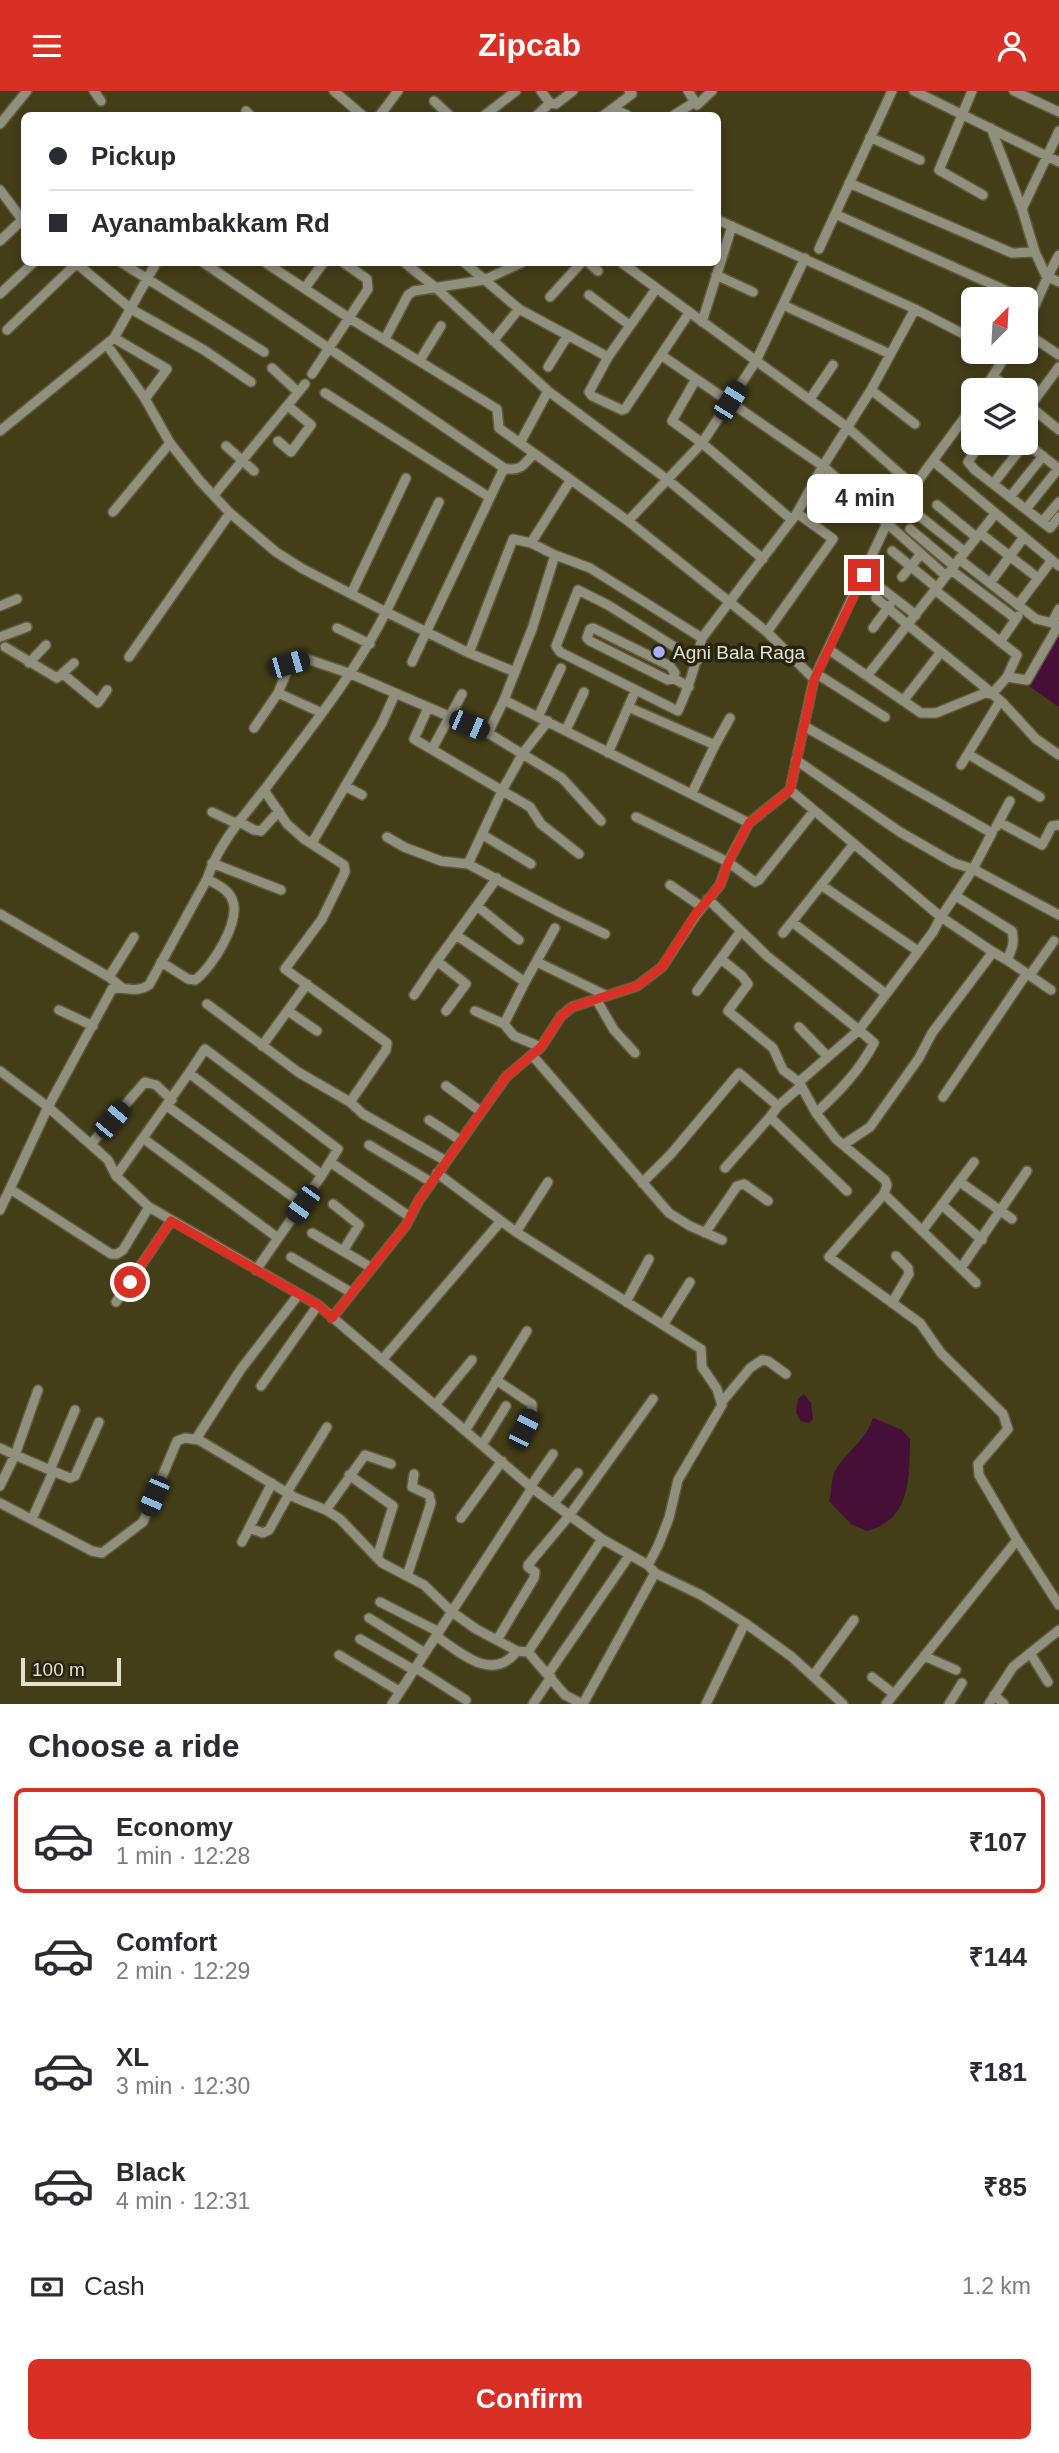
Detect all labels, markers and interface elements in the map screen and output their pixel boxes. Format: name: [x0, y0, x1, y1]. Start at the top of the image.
icon: menu: [28, 27, 66, 65]
text: Zipcab: [478, 27, 581, 63]
icon: person: [993, 27, 1031, 65]
text: Pickup: [91, 141, 176, 171]
text: Ayanambakkam Rd: [91, 208, 330, 238]
north arrow: [961, 287, 1038, 364]
map controls: [961, 287, 1038, 455]
car: [710, 378, 751, 424]
button: layers: [961, 378, 1038, 455]
callout: 4 min: [806, 473, 922, 523]
text: 4 min: [835, 485, 895, 511]
route end: [848, 559, 880, 591]
place label: Agni Bala Raga: [673, 642, 805, 663]
marker: Agni Bala Raga: [651, 644, 667, 660]
car: [266, 648, 313, 680]
car: [446, 707, 493, 743]
car: [91, 1097, 134, 1143]
car: [283, 1181, 324, 1227]
route start: [114, 1266, 146, 1298]
car: [506, 1406, 543, 1452]
car: [137, 1473, 172, 1519]
scale bar: [21, 1655, 121, 1687]
text: 100 m: [32, 1659, 85, 1680]
text: Choose a ride: [28, 1728, 240, 1764]
icon: car: [32, 1809, 95, 1872]
text: Economy: [116, 1812, 233, 1842]
text: ₹107: [969, 1827, 1027, 1857]
text: 1 min · 12:28: [116, 1843, 250, 1869]
icon: car: [32, 1924, 95, 1987]
text: Comfort: [116, 1927, 217, 1957]
text: ₹144: [969, 1942, 1027, 1972]
text: 2 min · 12:29: [116, 1958, 250, 1984]
icon: car: [32, 2039, 95, 2102]
text: XL: [116, 2042, 149, 2072]
text: ₹181: [969, 2057, 1027, 2087]
text: 3 min · 12:30: [116, 2073, 250, 2099]
icon: car: [32, 2154, 95, 2217]
text: Black: [116, 2157, 185, 2187]
text: ₹85: [983, 2172, 1027, 2202]
text: 4 min · 12:31: [116, 2188, 250, 2214]
icon: cash: [28, 2268, 66, 2306]
text: Cash: [84, 2271, 145, 2301]
text: 1.2 km: [962, 2273, 1031, 2299]
button: Confirm: [28, 2359, 1031, 2439]

